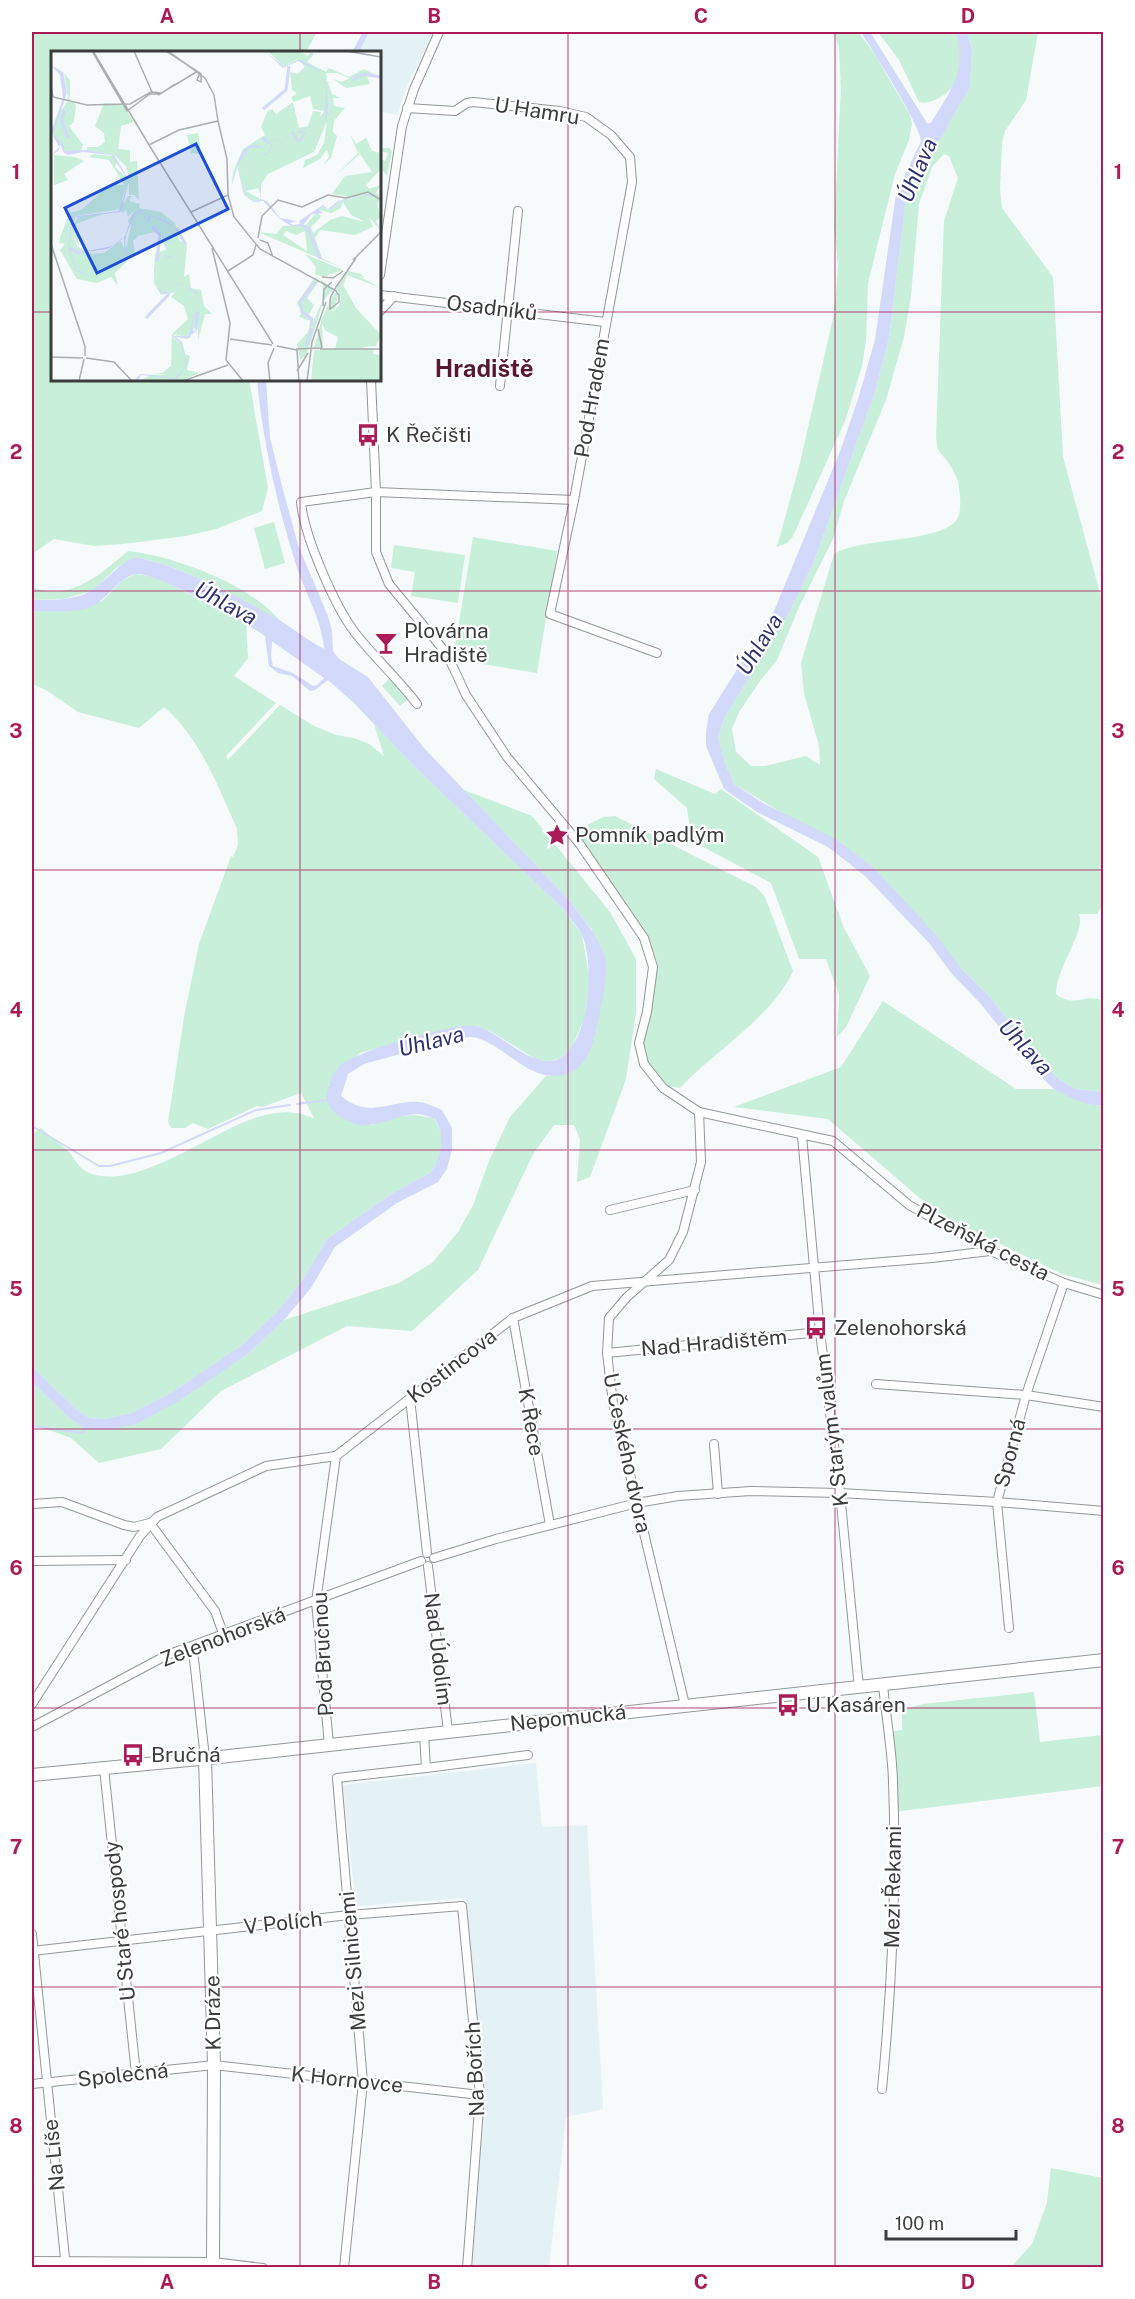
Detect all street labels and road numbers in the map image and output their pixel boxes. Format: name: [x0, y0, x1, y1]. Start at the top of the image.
street label: U Hamru: [493, 91, 582, 130]
street label: Osadníků: [445, 290, 539, 325]
street label: Pod Hradem: [569, 336, 614, 460]
street label: Plzeňská cesta: [913, 1197, 1054, 1286]
street label: Kostincova: [402, 1323, 501, 1408]
street label: Nad Hradištěm: [640, 1324, 788, 1361]
street label: K Starým valům: [810, 1352, 853, 1508]
street label: U Českého dvora: [598, 1371, 657, 1535]
street label: K Řece: [513, 1386, 550, 1458]
street label: Sporná: [988, 1416, 1031, 1490]
street label: Pod Bručnou: [307, 1591, 338, 1717]
street label: Nad Údolím: [419, 1591, 458, 1707]
street label: Zelenohorská: [156, 1601, 289, 1672]
street label: Nepomucká: [509, 1699, 627, 1736]
street label: Mezi Řekami: [879, 1825, 906, 1949]
street label: U Staré hospody: [99, 1840, 140, 2002]
street label: Mezi Silnicemi: [334, 1890, 371, 2032]
street label: V Polích: [242, 1906, 324, 1939]
street label: K Dráze: [199, 1975, 226, 2051]
street label: Na Bořích: [460, 2021, 489, 2117]
street label: Společná: [76, 2057, 170, 2092]
street label: K Hornovce: [290, 2061, 404, 2098]
street label: Na Líše: [37, 2118, 70, 2192]

